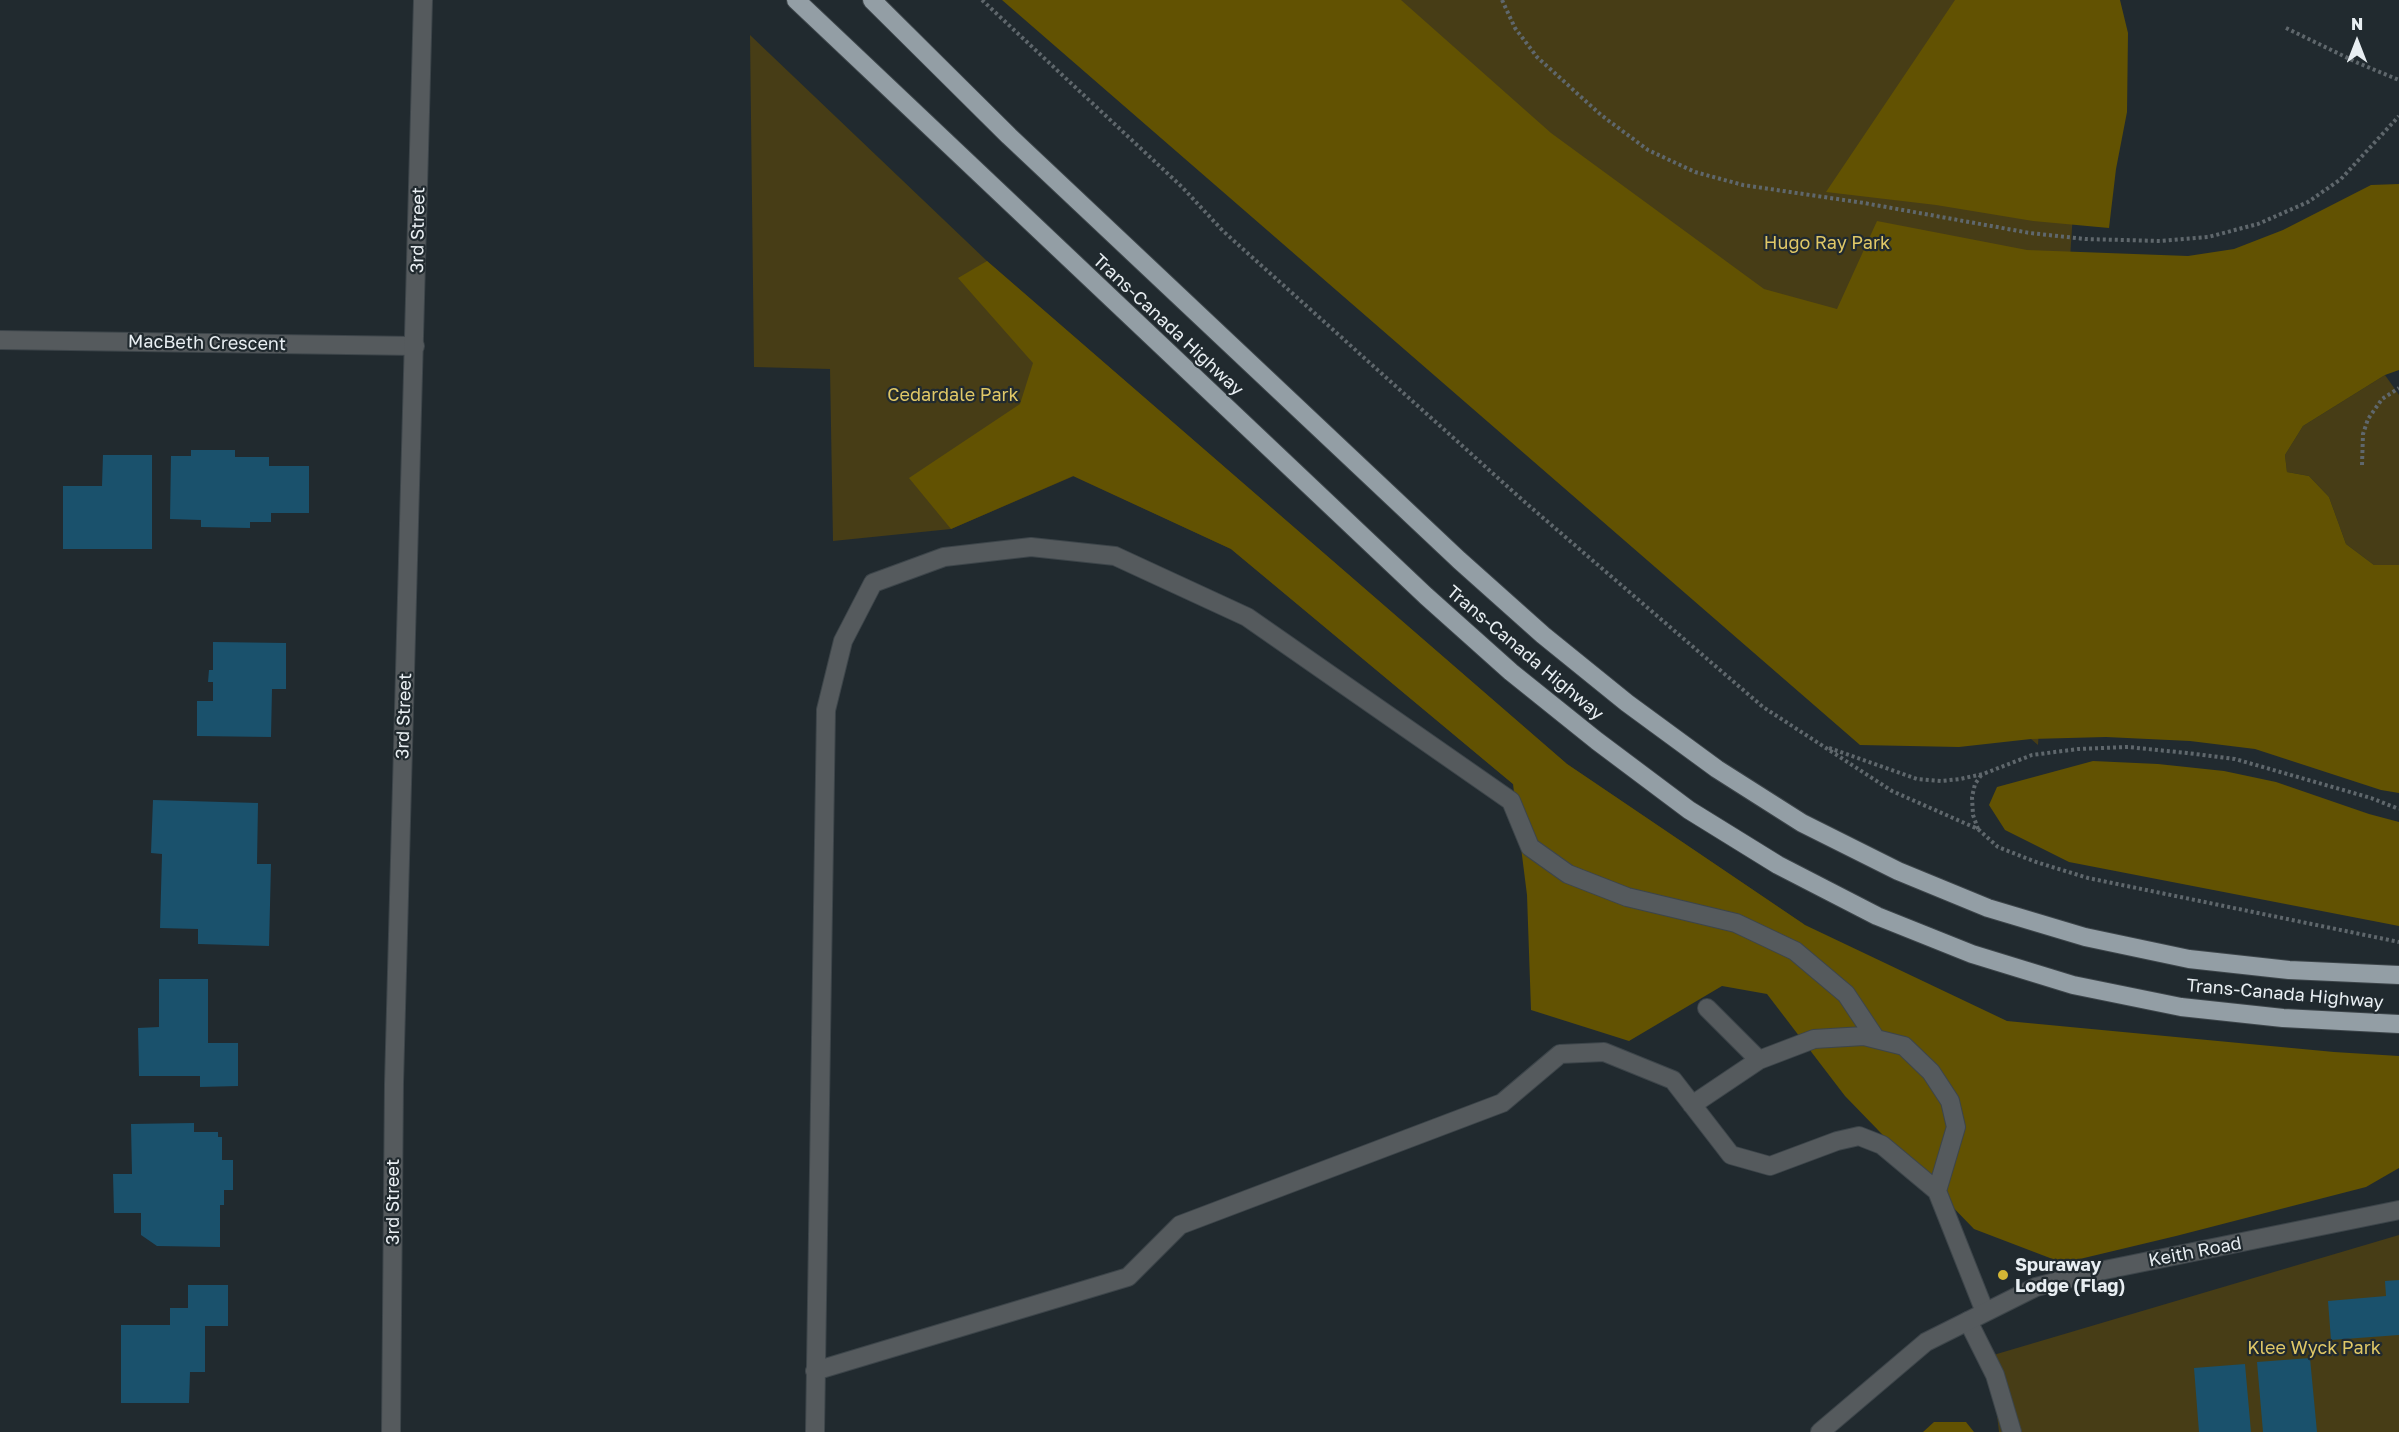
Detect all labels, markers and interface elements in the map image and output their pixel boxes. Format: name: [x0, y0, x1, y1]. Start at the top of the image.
north arrow: [2327, 12, 2387, 72]
text: N: [2351, 14, 2363, 34]
street label: 3rd Street: [406, 187, 430, 273]
park label: Hugo Ray Park: [1764, 232, 1890, 254]
street label: Trans-Canada Highway: [1088, 250, 1248, 400]
street label: MacBeth Crescent: [128, 331, 286, 355]
park label: Cedardale Park: [887, 384, 1019, 406]
street label: Trans-Canada Highway: [1442, 581, 1608, 725]
street label: 3rd Street: [392, 673, 416, 759]
street label: Trans-Canada Highway: [2185, 975, 2385, 1013]
street label: 3rd Street: [382, 1159, 404, 1245]
street label: Keith Road: [2147, 1232, 2243, 1272]
place label: Spuraway Lodge (Flag): [2015, 1254, 2125, 1296]
marker: Spuraway Lodge (Flag): [1996, 1268, 2010, 1282]
park label: Klee Wyck Park: [2247, 1337, 2381, 1359]

